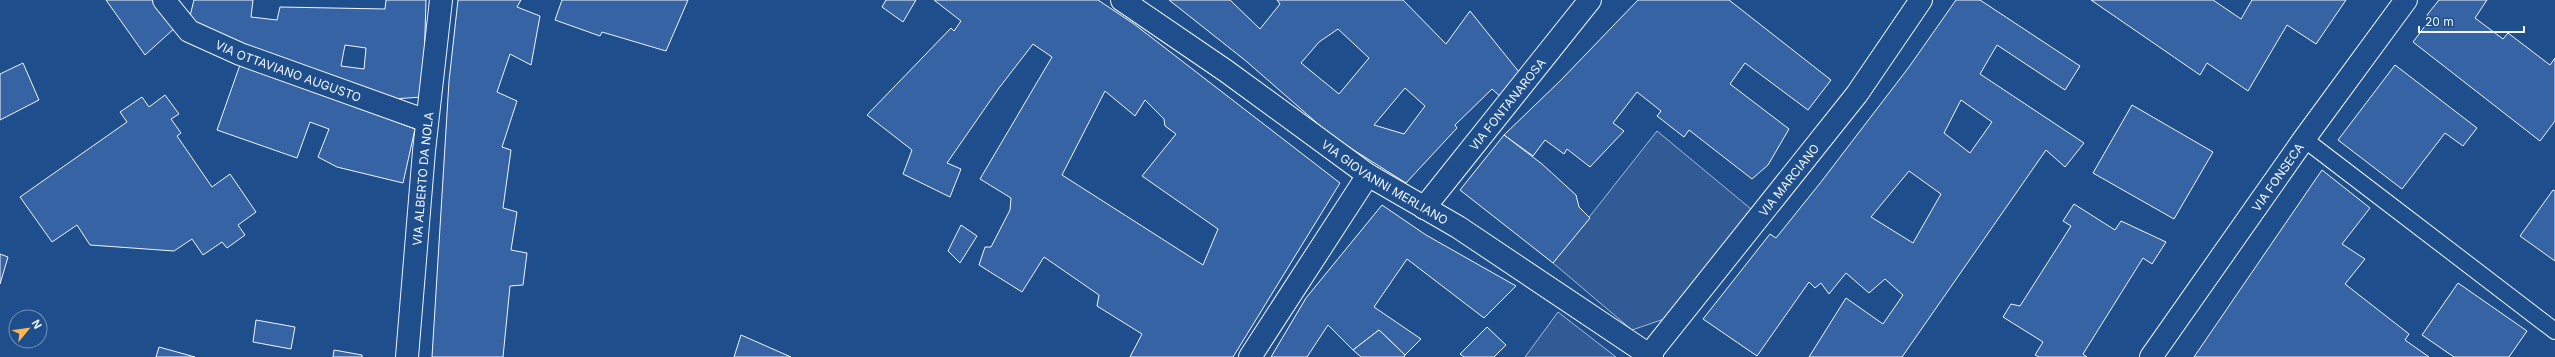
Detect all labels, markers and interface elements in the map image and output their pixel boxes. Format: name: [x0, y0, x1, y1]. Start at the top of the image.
scale bar: [2419, 8, 2524, 34]
text: 20 m: [2425, 14, 2454, 29]
street label: VIA OTTAVIANO AUGUSTO: [213, 36, 363, 104]
street label: VIA FONTANAROSA: [1466, 55, 1548, 153]
street label: VIA ALBERTO DA NOLA: [409, 111, 436, 246]
street label: VIA GIOVANNI MERLIANO: [1319, 136, 1451, 227]
street label: VIA FONSECA: [2248, 140, 2307, 214]
street label: VIA MARCIANO: [1755, 141, 1822, 219]
north arrow: [8, 309, 48, 349]
text: N: [29, 317, 45, 331]

